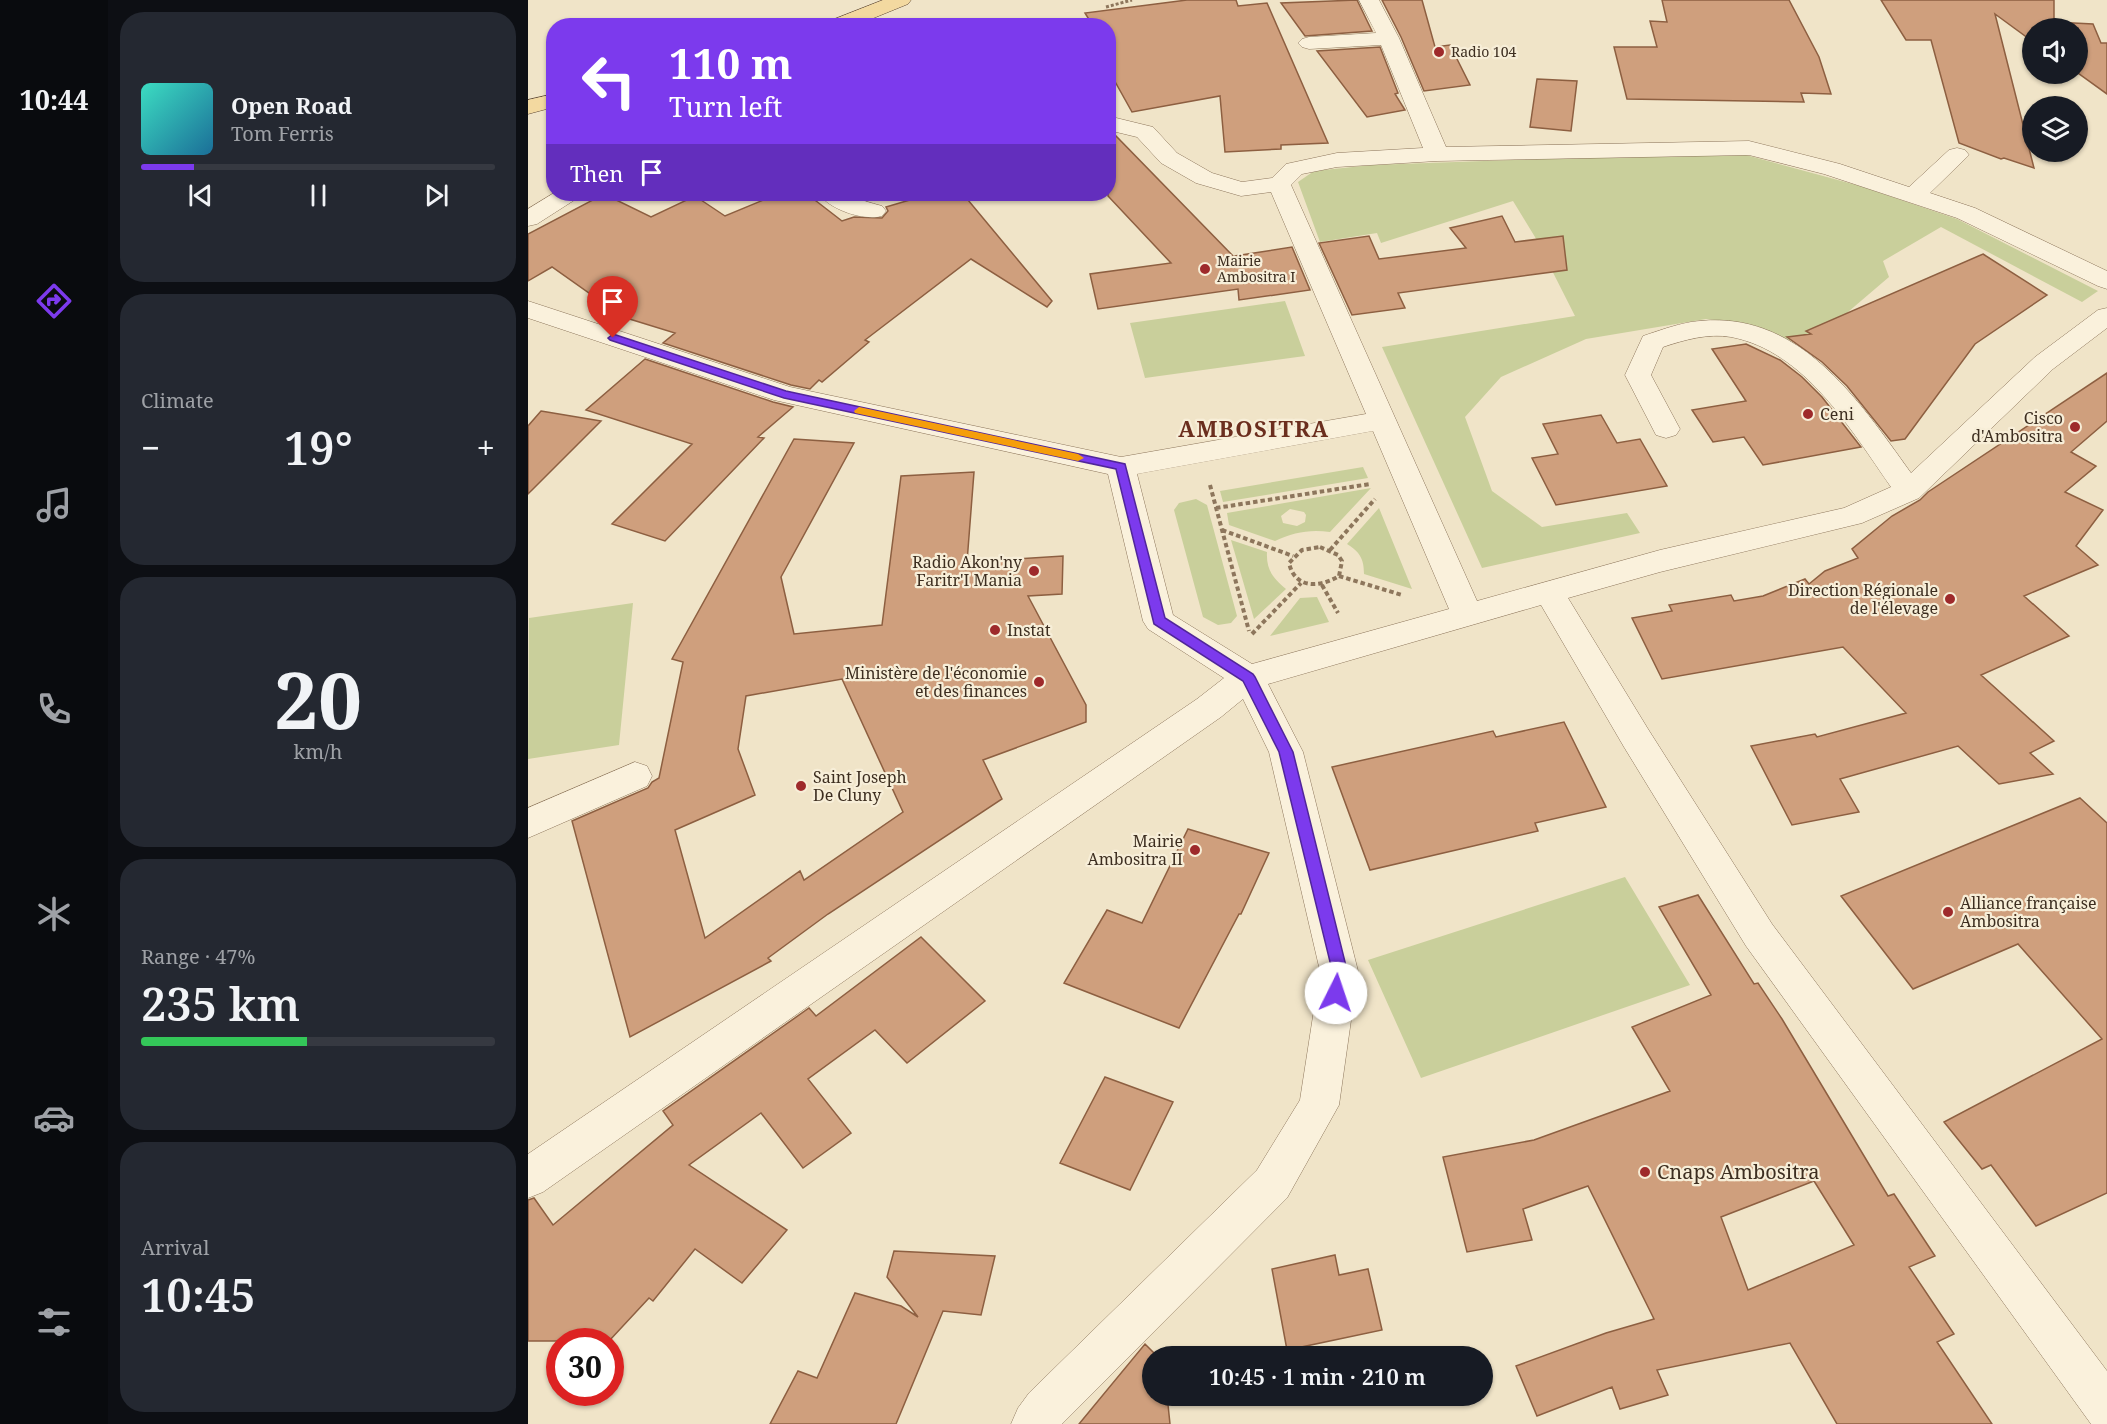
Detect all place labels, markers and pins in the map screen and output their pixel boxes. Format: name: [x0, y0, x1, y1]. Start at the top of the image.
place label: Radio 104: [1451, 42, 1517, 61]
marker: Radio 104: [1432, 45, 1446, 59]
place label: Mairie Ambositra I: [1217, 251, 1295, 286]
marker: Mairie Ambositra I: [1198, 262, 1212, 276]
pin: [587, 276, 638, 338]
place label: Ceni: [1820, 403, 1854, 425]
marker: Ceni: [1801, 407, 1815, 421]
place label: Cisco d'Ambositra: [1971, 407, 2063, 447]
marker: Cisco d'Ambositra: [2068, 420, 2082, 434]
place label: Radio Akon'ny Faritr'I Mania: [912, 551, 1023, 591]
marker: Radio Akon'ny Faritr'I Mania: [1027, 564, 1041, 578]
place label: Direction Régionale de l'élevage: [1788, 579, 1938, 619]
marker: Direction Régionale de l'élevage: [1943, 592, 1957, 606]
place label: Instat: [1007, 619, 1051, 641]
marker: Instat: [988, 623, 1002, 637]
place label: Ministère de l'économie et des finances: [845, 662, 1027, 702]
marker: Ministère de l'économie et des finances: [1032, 675, 1046, 689]
place label: Saint Joseph De Cluny: [813, 766, 907, 806]
marker: Saint Joseph De Cluny: [794, 779, 808, 793]
place label: Mairie Ambositra II: [1087, 830, 1183, 870]
marker: Mairie Ambositra II: [1188, 843, 1202, 857]
place label: Alliance française Ambositra: [1960, 892, 2096, 932]
marker: Alliance française Ambositra: [1941, 905, 1955, 919]
place label: Cnaps Ambositra: [1657, 1158, 1820, 1185]
marker: Cnaps Ambositra: [1638, 1165, 1652, 1179]

